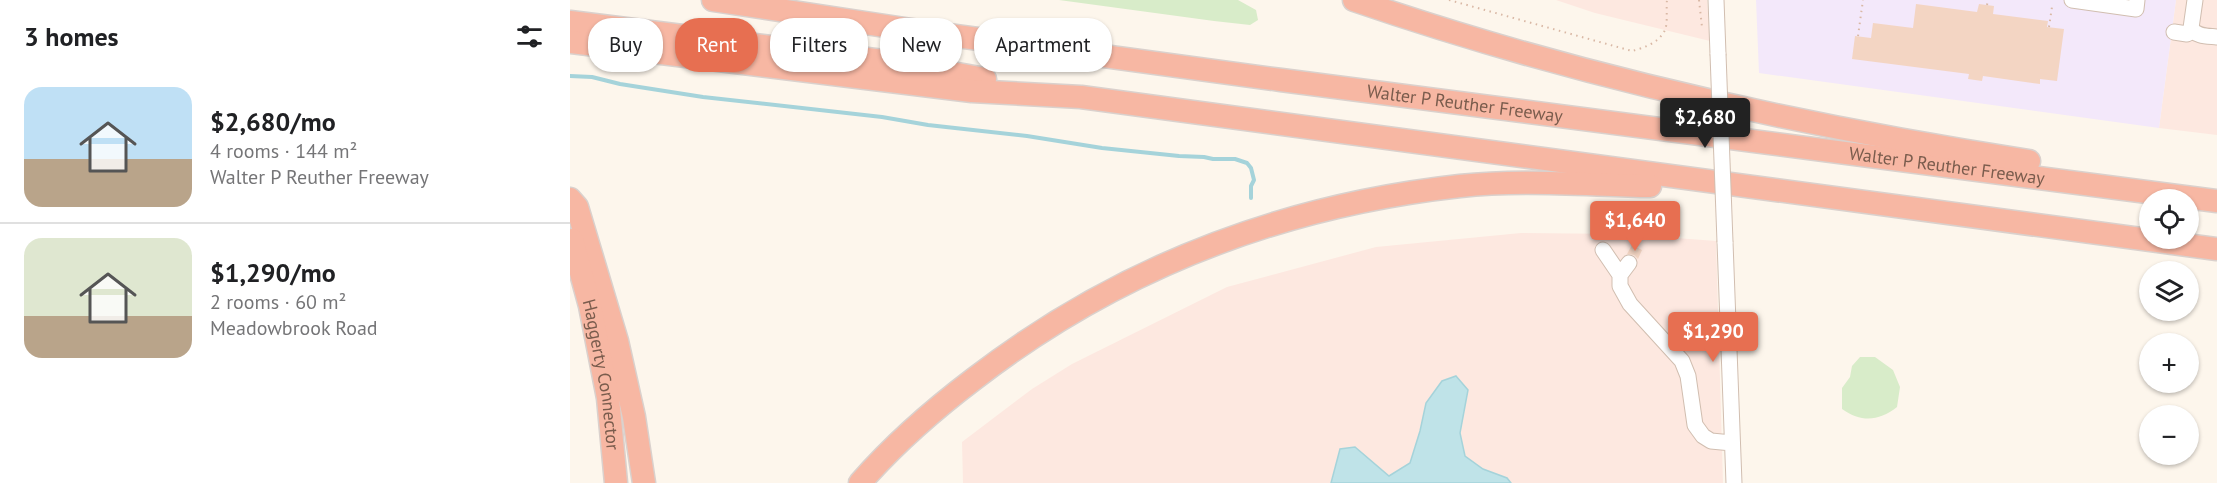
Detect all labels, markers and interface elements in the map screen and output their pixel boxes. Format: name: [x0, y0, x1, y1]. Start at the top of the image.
chip: Buy: [588, 18, 663, 72]
chip: Rent: [675, 18, 758, 72]
chip: Filters: [770, 18, 868, 72]
chip: New: [880, 18, 962, 72]
chip: Apartment: [974, 18, 1112, 72]
text: 3 homes: [24, 20, 119, 53]
icon: filters: [513, 20, 546, 53]
street label: Walter P Reuther Freeway: [1366, 79, 1565, 127]
pin: $2,680: [1656, 98, 1754, 149]
text: $2,680: [1674, 104, 1736, 130]
text: $2,680/mo: [210, 105, 336, 138]
icon: home: [72, 111, 144, 183]
text: 4 rooms · 144 m²: [210, 138, 357, 164]
street label: Walter P Reuther Freeway: [1848, 142, 2047, 190]
text: Walter P Reuther Freeway: [210, 164, 429, 190]
map controls: [2139, 189, 2199, 465]
button: locate: [2139, 189, 2199, 249]
pin: $1,640: [1586, 201, 1684, 252]
text: $1,640: [1604, 207, 1666, 233]
text: $1,290/mo: [210, 256, 336, 289]
button: layers: [2139, 261, 2199, 321]
icon: home: [72, 262, 144, 334]
text: 2 rooms · 60 m²: [210, 289, 346, 315]
street label: Haggerty Connector: [578, 296, 625, 451]
pin: $1,290: [1664, 312, 1762, 363]
text: Meadowbrook Road: [210, 315, 378, 341]
text: $1,290: [1682, 318, 1744, 344]
button: +: [2139, 333, 2199, 393]
button: −: [2139, 405, 2199, 465]

